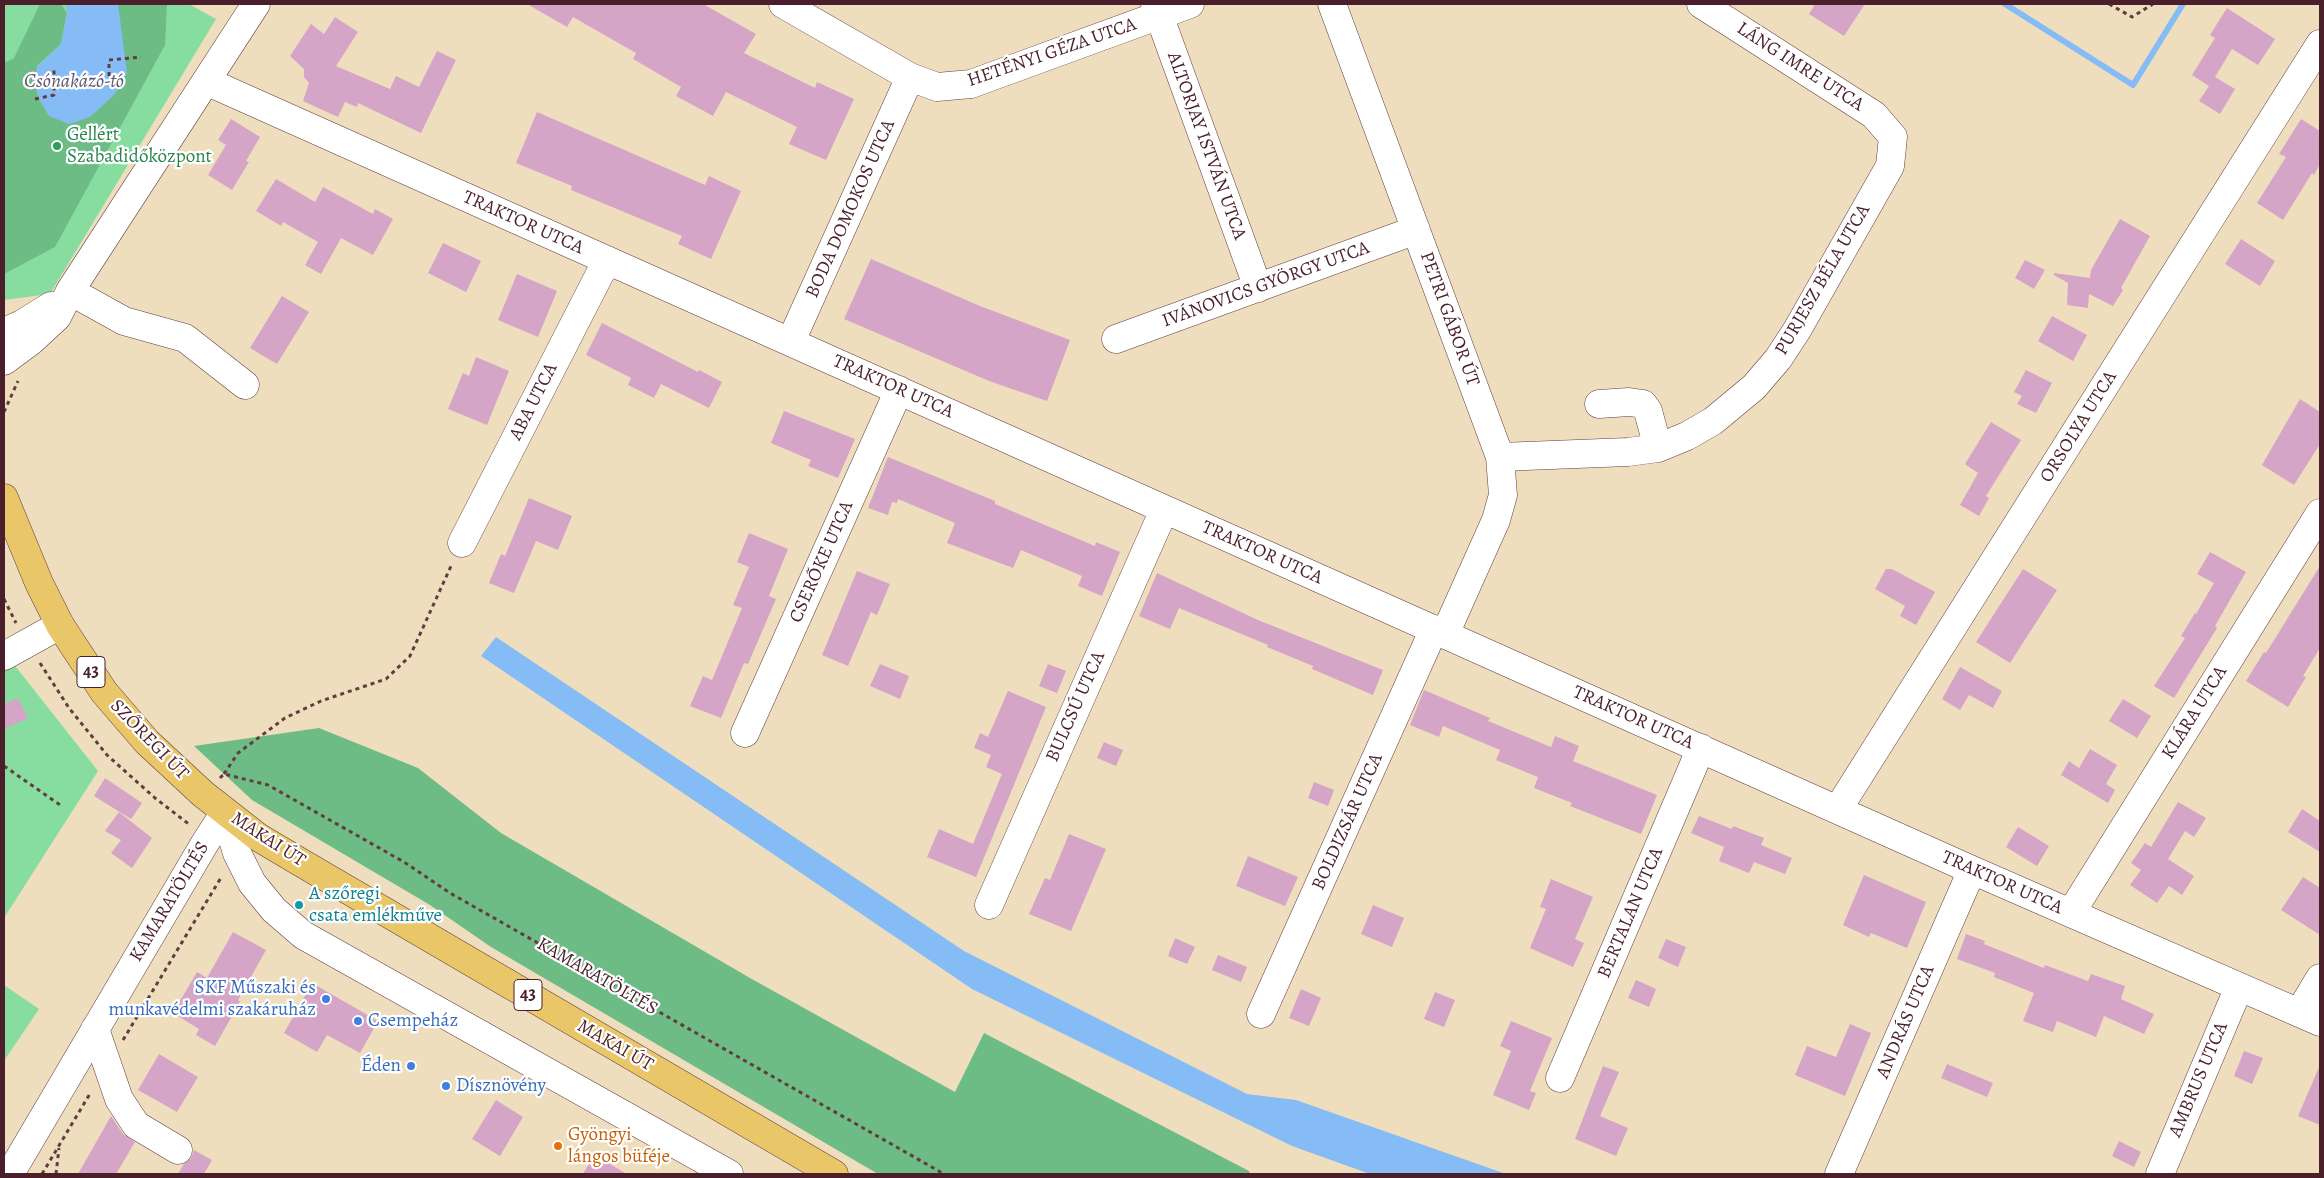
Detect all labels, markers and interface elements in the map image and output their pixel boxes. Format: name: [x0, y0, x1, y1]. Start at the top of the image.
street label: HETÉNYI GÉZA UTCA: [964, 13, 1140, 93]
street label: LÁNG IMRE UTCA: [1732, 17, 1868, 117]
street label: ALTORJAY ISTVÁN UTCA: [1161, 49, 1251, 243]
water label: Csónakázó-tó: [24, 70, 124, 94]
street label: BODA DOMOKOS UTCA: [801, 116, 901, 302]
place label: Gellért Szabadidőközpont: [67, 124, 212, 168]
marker: Gellért Szabadidőközpont: [51, 140, 63, 152]
street label: TRAKTOR UTCA: [459, 186, 587, 260]
street label: PURJESZ BÉLA UTCA: [1771, 200, 1875, 360]
street label: IVÁNOVICS GYÖRGY UTCA: [1159, 237, 1373, 333]
street label: PETRI GÁBOR ÚT: [1414, 249, 1484, 389]
street label: TRAKTOR UTCA: [829, 350, 957, 424]
street label: ABA UTCA: [505, 360, 563, 444]
street label: ORSOLYA UTCA: [2036, 367, 2122, 487]
street label: CSERŐKE UTCA: [785, 498, 859, 626]
street label: TRAKTOR UTCA: [1198, 516, 1326, 590]
street label: BULCSÚ UTCA: [1041, 648, 1111, 766]
road number: 43: [77, 656, 105, 688]
street label: KLÁRA UTCA: [2157, 662, 2233, 764]
street label: TRAKTOR UTCA: [1569, 681, 1697, 755]
street label: SZŐREGI ÚT: [105, 695, 193, 785]
street label: BOLDIZSÁR UTCA: [1308, 750, 1388, 894]
street label: MAKAI ÚT: [227, 808, 309, 872]
street label: KAMARATÖLTÉS: [125, 838, 215, 966]
street label: BERTALAN UTCA: [1593, 844, 1669, 982]
street label: TRAKTOR UTCA: [1938, 846, 2066, 920]
place label: A szőregi csata emlékműve: [309, 883, 442, 927]
marker: A szőregi csata emlékműve: [293, 899, 305, 911]
street label: KAMARATÖLTÉS: [532, 933, 662, 1021]
street label: ANDRÁS UTCA: [1872, 962, 1940, 1082]
place label: SKF Műszaki és munkavédelmi szakáruház: [109, 977, 316, 1021]
road number: 43: [514, 980, 542, 1010]
marker: SKF Műszaki és munkavédelmi szakáruház: [320, 993, 332, 1005]
place label: Csempeház: [368, 1010, 458, 1032]
marker: Csempeház: [352, 1015, 364, 1027]
street label: MAKAI ÚT: [573, 1015, 657, 1077]
street label: AMBRUS UTCA: [2165, 1019, 2233, 1141]
place label: Éden: [361, 1055, 401, 1077]
marker: Éden: [405, 1060, 417, 1072]
place label: Dísznövény: [456, 1075, 546, 1097]
marker: Dísznövény: [440, 1080, 452, 1092]
place label: Gyöngyi lángos büféje: [568, 1124, 670, 1168]
marker: Gyöngyi lángos büféje: [552, 1140, 564, 1152]

